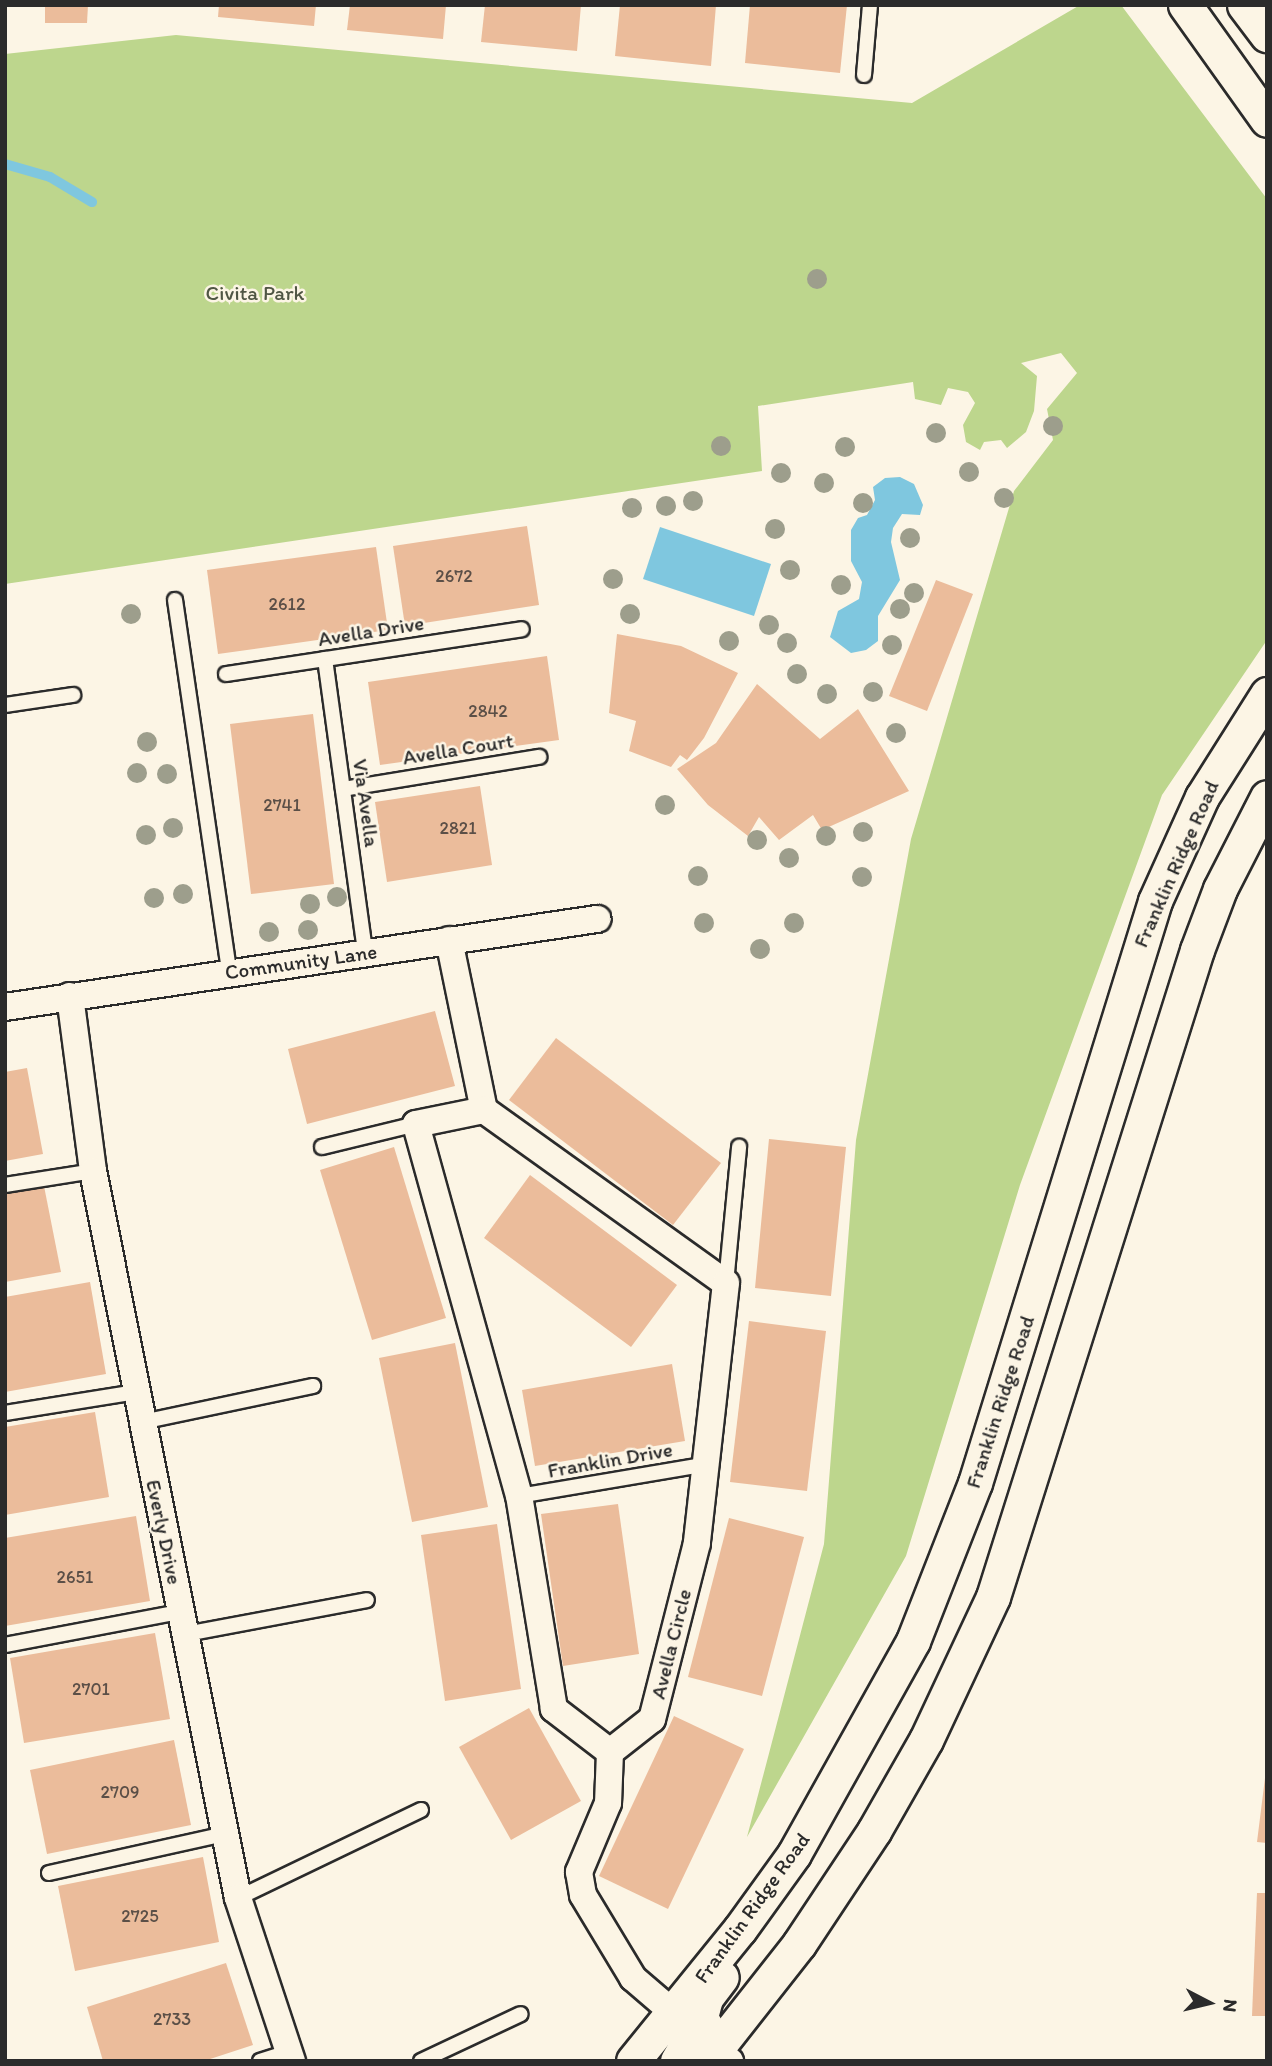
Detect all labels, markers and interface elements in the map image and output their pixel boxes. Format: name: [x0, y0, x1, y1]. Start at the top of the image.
park label: Civita Park: [206, 280, 304, 306]
house number: 2672: [435, 565, 473, 587]
house number: 2612: [269, 593, 305, 615]
street label: Avella Drive: [316, 610, 426, 652]
house number: 2842: [468, 700, 508, 722]
street label: Avella Court: [401, 728, 515, 770]
street label: Via Avella: [347, 758, 385, 848]
street label: Franklin Ridge Road: [1128, 777, 1224, 951]
house number: 2741: [263, 794, 301, 816]
house number: 2821: [439, 817, 477, 839]
street label: Community Lane: [223, 939, 379, 985]
street label: Franklin Ridge Road: [960, 1313, 1040, 1491]
street label: Franklin Drive: [546, 1437, 674, 1483]
street label: Everly Drive: [141, 1477, 187, 1587]
house number: 2651: [57, 1566, 93, 1588]
street label: Avella Circle: [645, 1586, 697, 1702]
house number: 2701: [72, 1678, 110, 1700]
house number: 2709: [101, 1781, 139, 1803]
street label: Franklin Ridge Road: [689, 1828, 815, 1988]
house number: 2725: [121, 1905, 159, 1927]
north arrow: [1174, 1968, 1244, 2038]
text: N: [1218, 1998, 1243, 2013]
house number: 2733: [153, 2008, 191, 2030]

